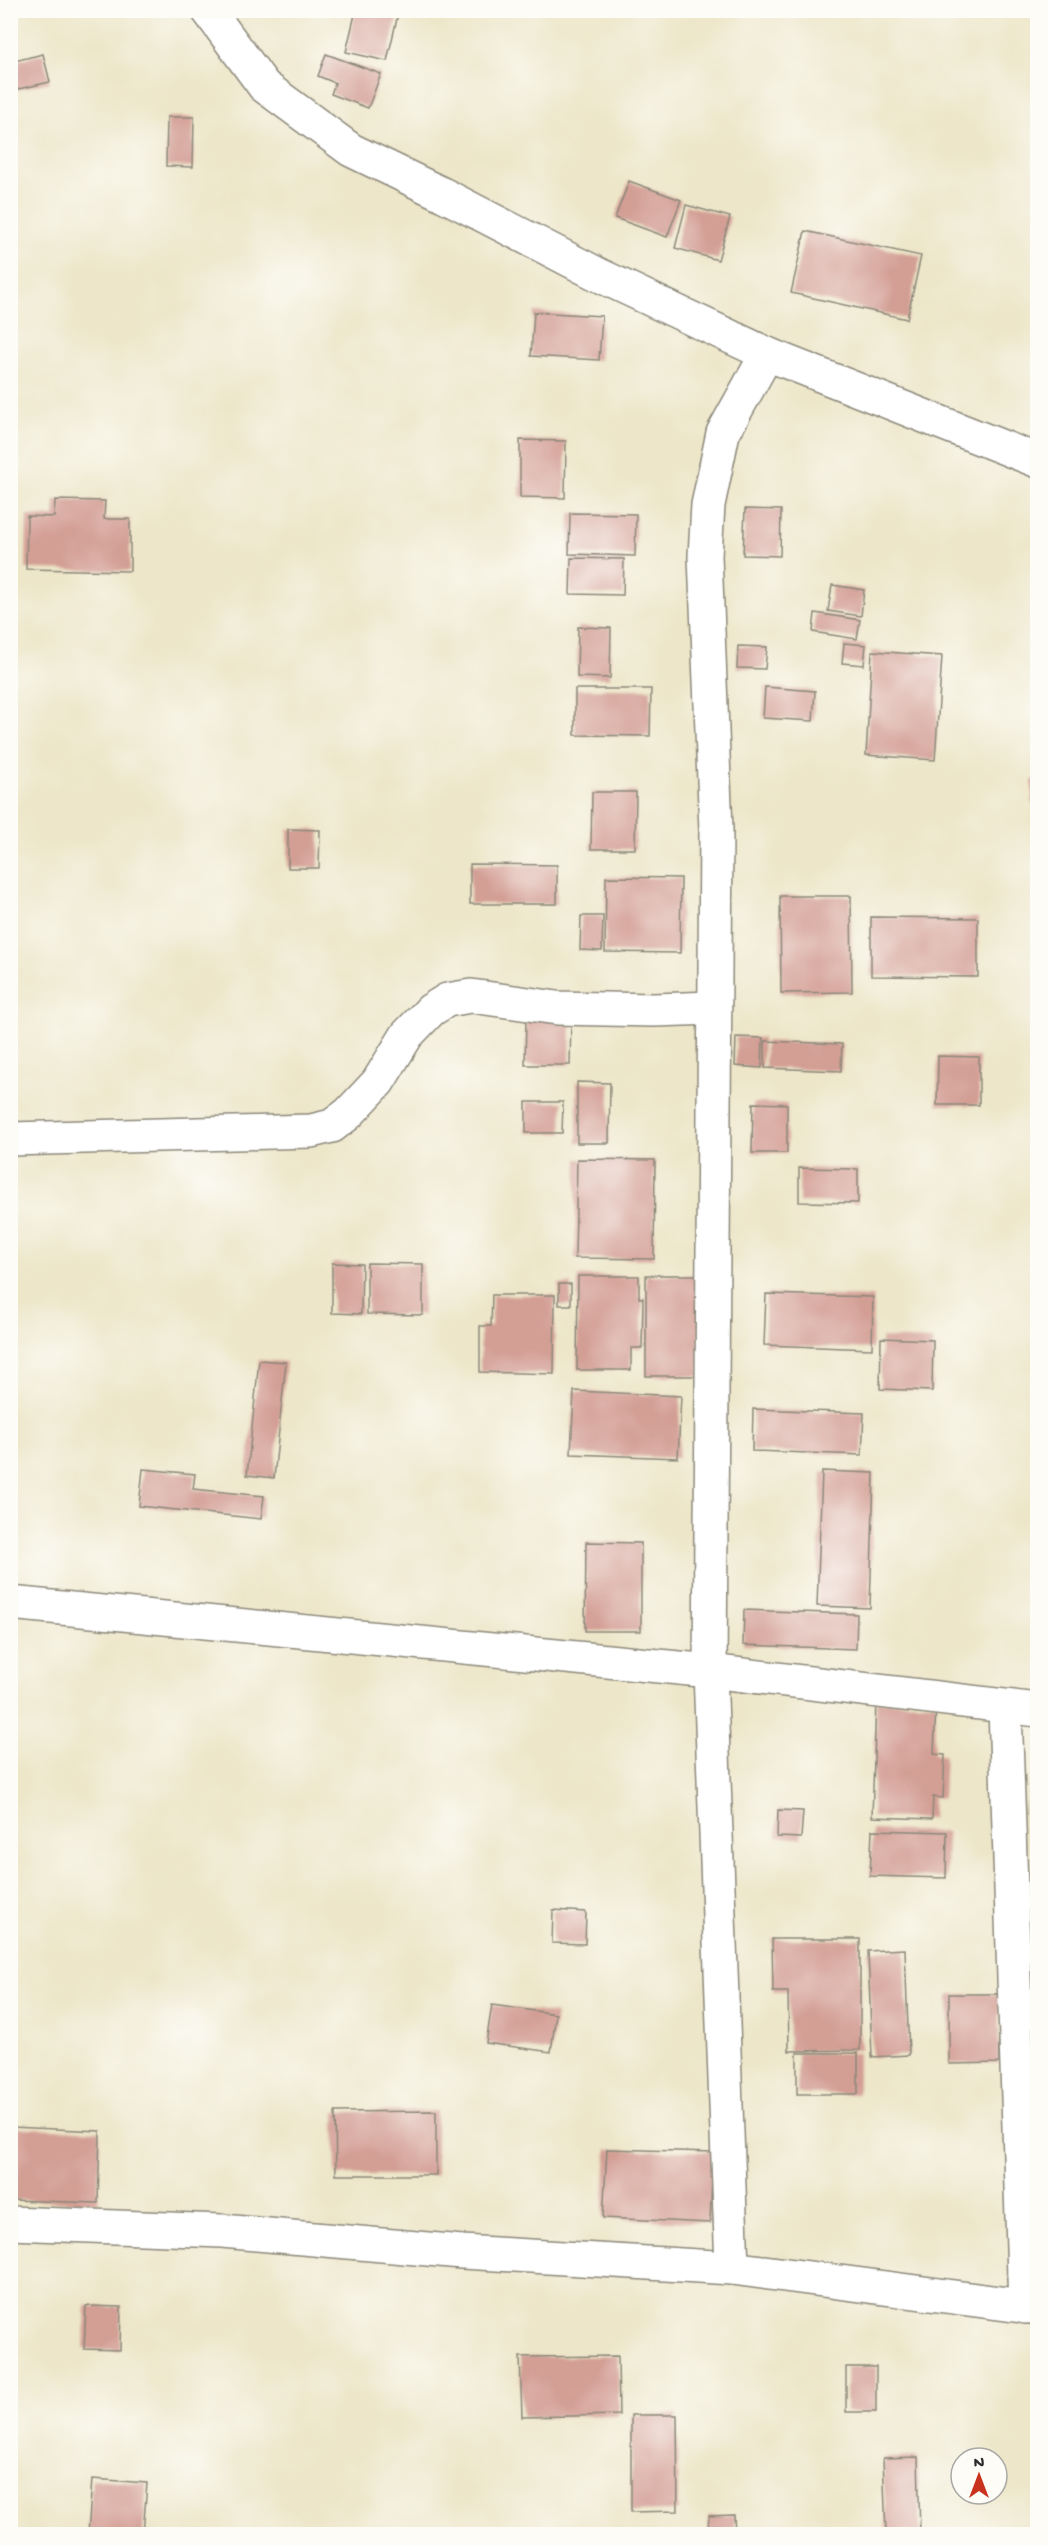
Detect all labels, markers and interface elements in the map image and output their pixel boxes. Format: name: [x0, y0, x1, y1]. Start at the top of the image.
north arrow: [949, 2446, 1009, 2506]
text: N: [974, 2455, 985, 2474]

